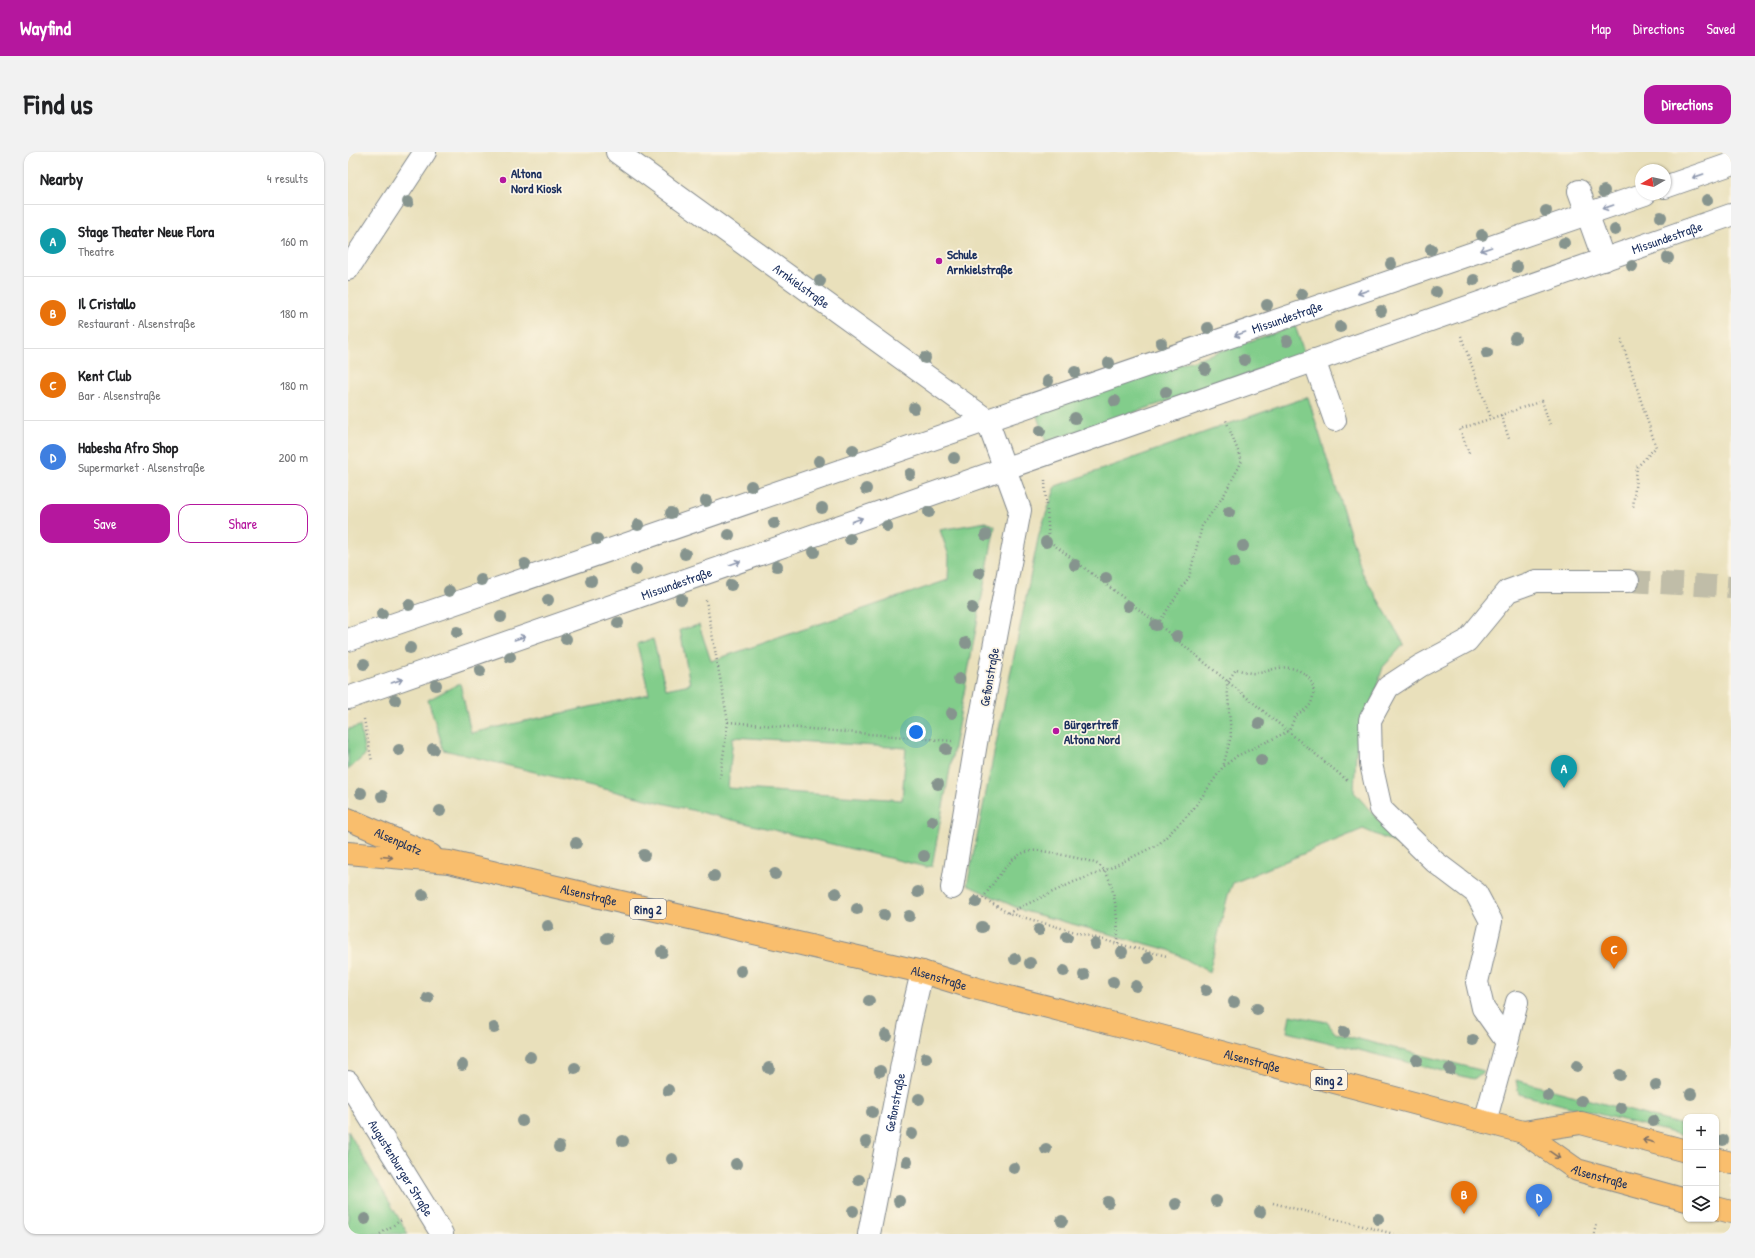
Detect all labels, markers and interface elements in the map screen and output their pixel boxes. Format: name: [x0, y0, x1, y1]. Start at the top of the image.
text: Wayfind: [20, 15, 71, 41]
text: Map: [1591, 19, 1611, 38]
text: Directions: [1633, 19, 1684, 38]
text: Saved: [1706, 19, 1735, 38]
text: Find us: [24, 85, 93, 123]
button: Directions: [1644, 85, 1731, 124]
place label: Altona Nord Kiosk: [511, 164, 562, 197]
north arrow: [1635, 164, 1671, 200]
text: Nearby: [40, 167, 83, 190]
text: 4 results: [267, 169, 308, 187]
one-way arrow: [1692, 172, 1704, 180]
marker: Altona Nord Kiosk: [498, 175, 508, 185]
one-way arrow: [1602, 204, 1615, 211]
street label: Missundestraße: [1629, 217, 1705, 258]
text: Stage Theater Neue Flora: [78, 221, 214, 242]
text: A: [50, 232, 56, 250]
text: 160 m: [280, 232, 308, 250]
text: Theatre: [78, 242, 114, 260]
place label: Schule Arnkielstraße: [947, 245, 1014, 279]
one-way arrow: [1480, 246, 1492, 254]
marker: Schule Arnkielstraße: [934, 256, 944, 266]
street label: Arnkielstraße: [770, 259, 834, 312]
one-way arrow: [1357, 288, 1369, 296]
text: Il Cristallo: [78, 293, 136, 314]
street label: Missundestraße: [1249, 297, 1325, 338]
text: B: [50, 304, 56, 322]
text: 180 m: [280, 304, 308, 322]
text: Restaurant · Alsenstraße: [78, 314, 195, 332]
one-way arrow: [1233, 331, 1246, 338]
text: Kent Club: [78, 365, 132, 386]
text: C: [49, 376, 57, 394]
text: 180 m: [280, 376, 308, 394]
text: Bar · Alsenstraße: [78, 386, 161, 404]
text: Habesha Afro Shop: [78, 437, 178, 458]
text: D: [50, 448, 56, 466]
text: 200 m: [278, 448, 308, 466]
text: Supermarket · Alsenstraße: [78, 458, 205, 476]
button: Save: [40, 504, 170, 543]
button: Share: [178, 504, 308, 543]
one-way arrow: [851, 515, 863, 523]
one-way arrow: [729, 559, 741, 567]
street label: Missundestraße: [639, 563, 714, 604]
one-way arrow: [513, 634, 525, 642]
street label: Gefionstraße: [975, 646, 1003, 708]
one-way arrow: [390, 676, 402, 684]
place label: Bürgertreff Altona Nord: [1064, 715, 1121, 748]
your location: [906, 722, 926, 742]
marker: Bürgertreff Altona Nord: [1051, 726, 1061, 736]
pin: A: [1551, 755, 1577, 788]
street label: Alsenplatz: [372, 823, 425, 859]
one-way arrow: [380, 853, 393, 860]
street label: Alsenstraße: [559, 879, 619, 910]
road number: Ring 2: [630, 899, 666, 919]
pin: C: [1601, 936, 1627, 969]
street label: Alsenstraße: [909, 961, 969, 994]
street label: Alsenstraße: [1222, 1044, 1282, 1076]
road number: Ring 2: [1311, 1070, 1347, 1090]
street label: Gefionstraße: [880, 1072, 909, 1133]
map controls: [1683, 1114, 1719, 1222]
button: +: [1683, 1114, 1719, 1150]
street label: Augustenburger Straße: [364, 1116, 438, 1220]
one-way arrow: [1642, 1137, 1655, 1144]
button: −: [1683, 1150, 1719, 1186]
one-way arrow: [1549, 1151, 1560, 1159]
street label: Alsenstraße: [1568, 1160, 1630, 1193]
pin: B: [1451, 1181, 1477, 1214]
pin: D: [1526, 1184, 1552, 1217]
button: layers: [1683, 1186, 1719, 1222]

